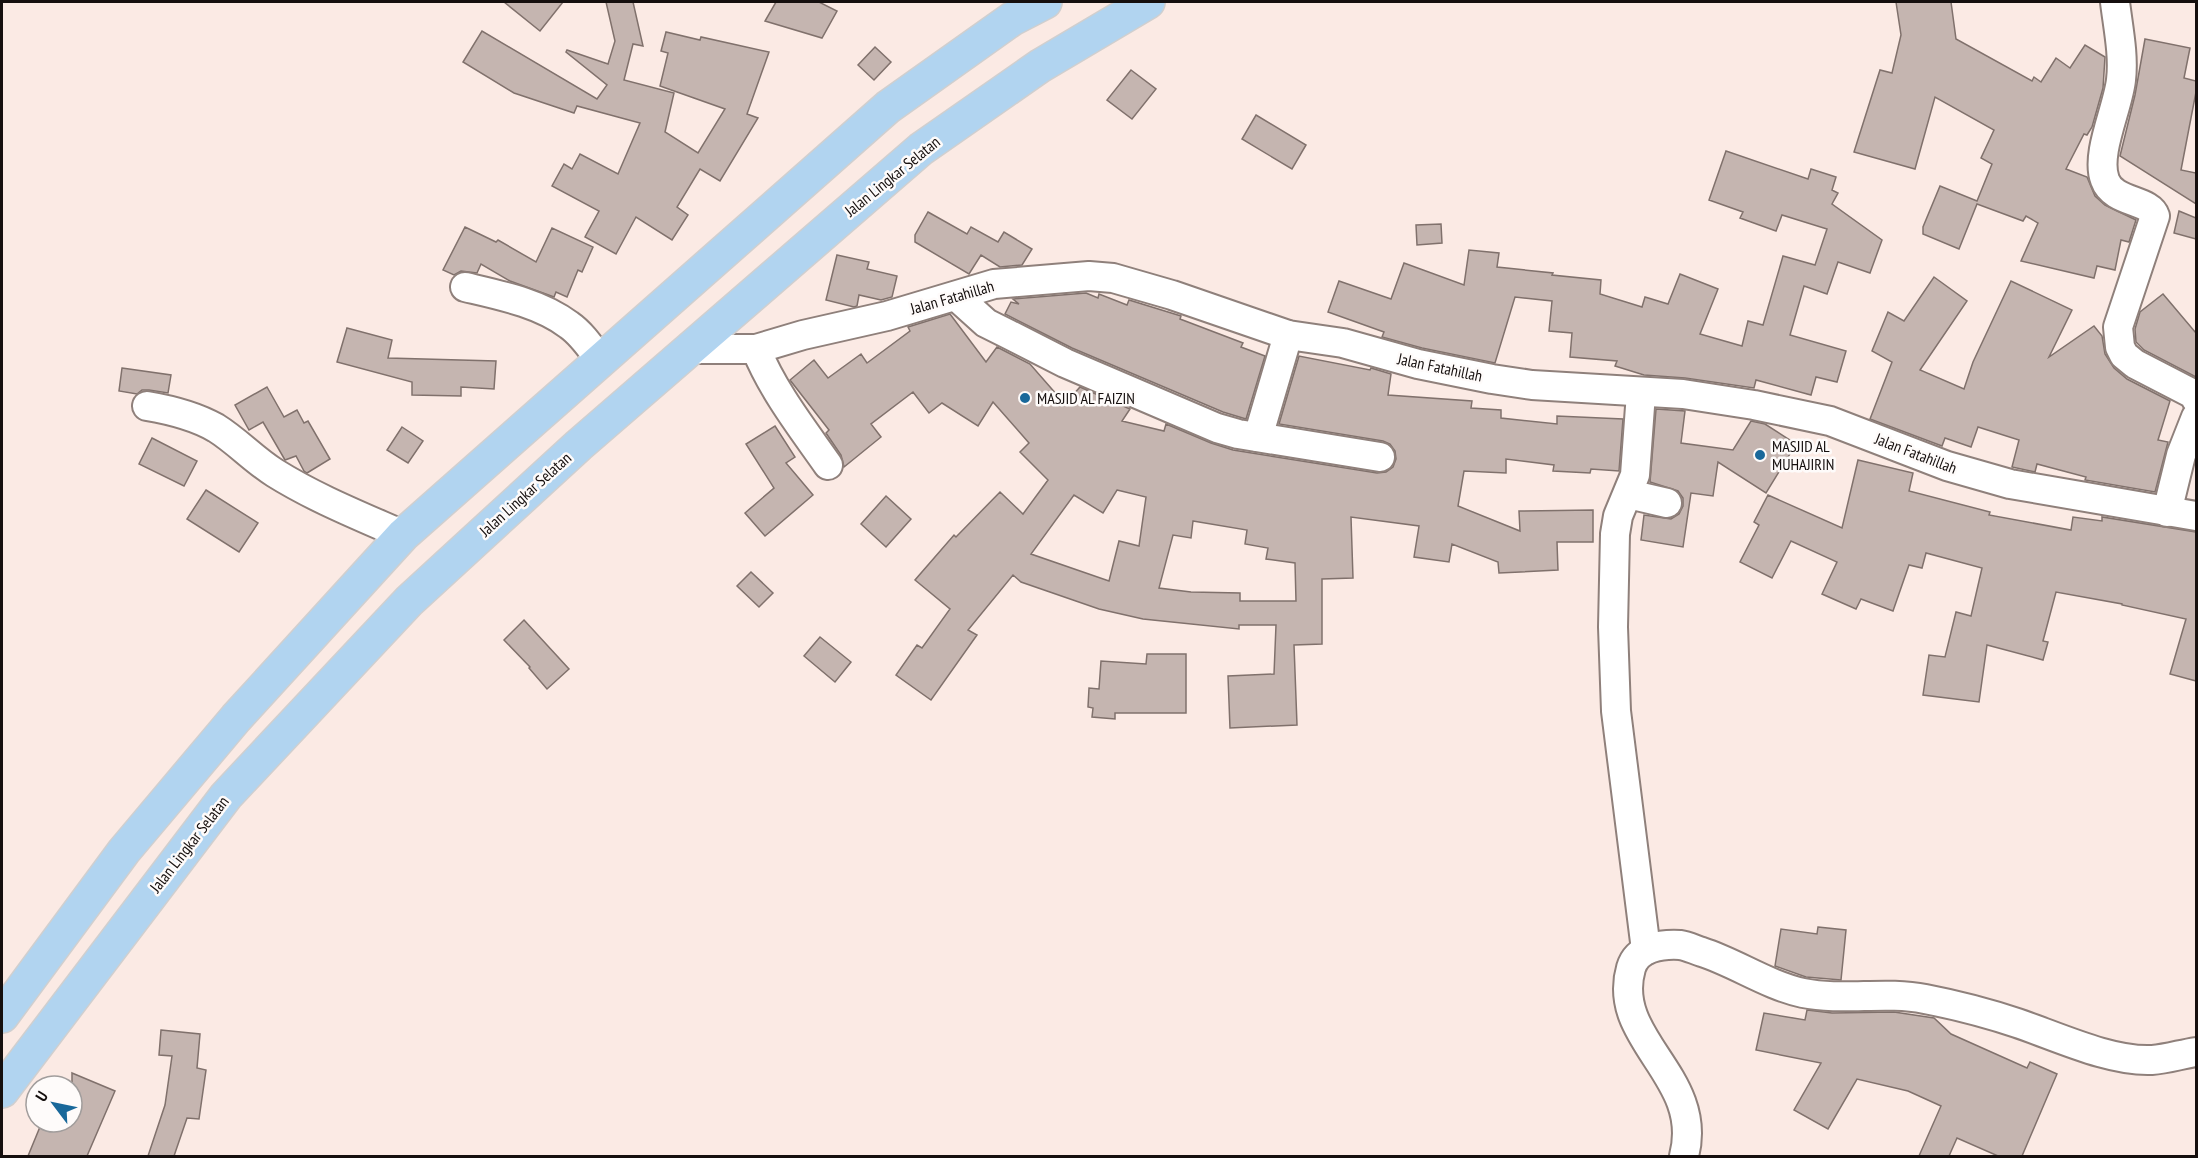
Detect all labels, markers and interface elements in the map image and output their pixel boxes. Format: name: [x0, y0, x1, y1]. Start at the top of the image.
street label: Jalan Lingkar Selatan: [840, 132, 944, 221]
street label: Jalan Fatahillah: [907, 276, 996, 319]
street label: Jalan Fatahillah: [1395, 348, 1484, 386]
place label: MASJID AL FAIZIN: [1037, 388, 1135, 408]
marker: MASJID AL FAIZIN: [1018, 391, 1032, 405]
street label: Jalan Fatahillah: [1871, 428, 1960, 478]
place label: MASJID AL MUHAJIRIN: [1772, 436, 1834, 474]
street label: Jalan Lingkar Selatan: [474, 448, 575, 541]
marker: MASJID AL MUHAJIRIN: [1753, 448, 1767, 462]
street label: Jalan Lingkar Selatan: [145, 792, 233, 897]
north arrow: [24, 1074, 84, 1134]
text: U: [31, 1087, 52, 1105]

